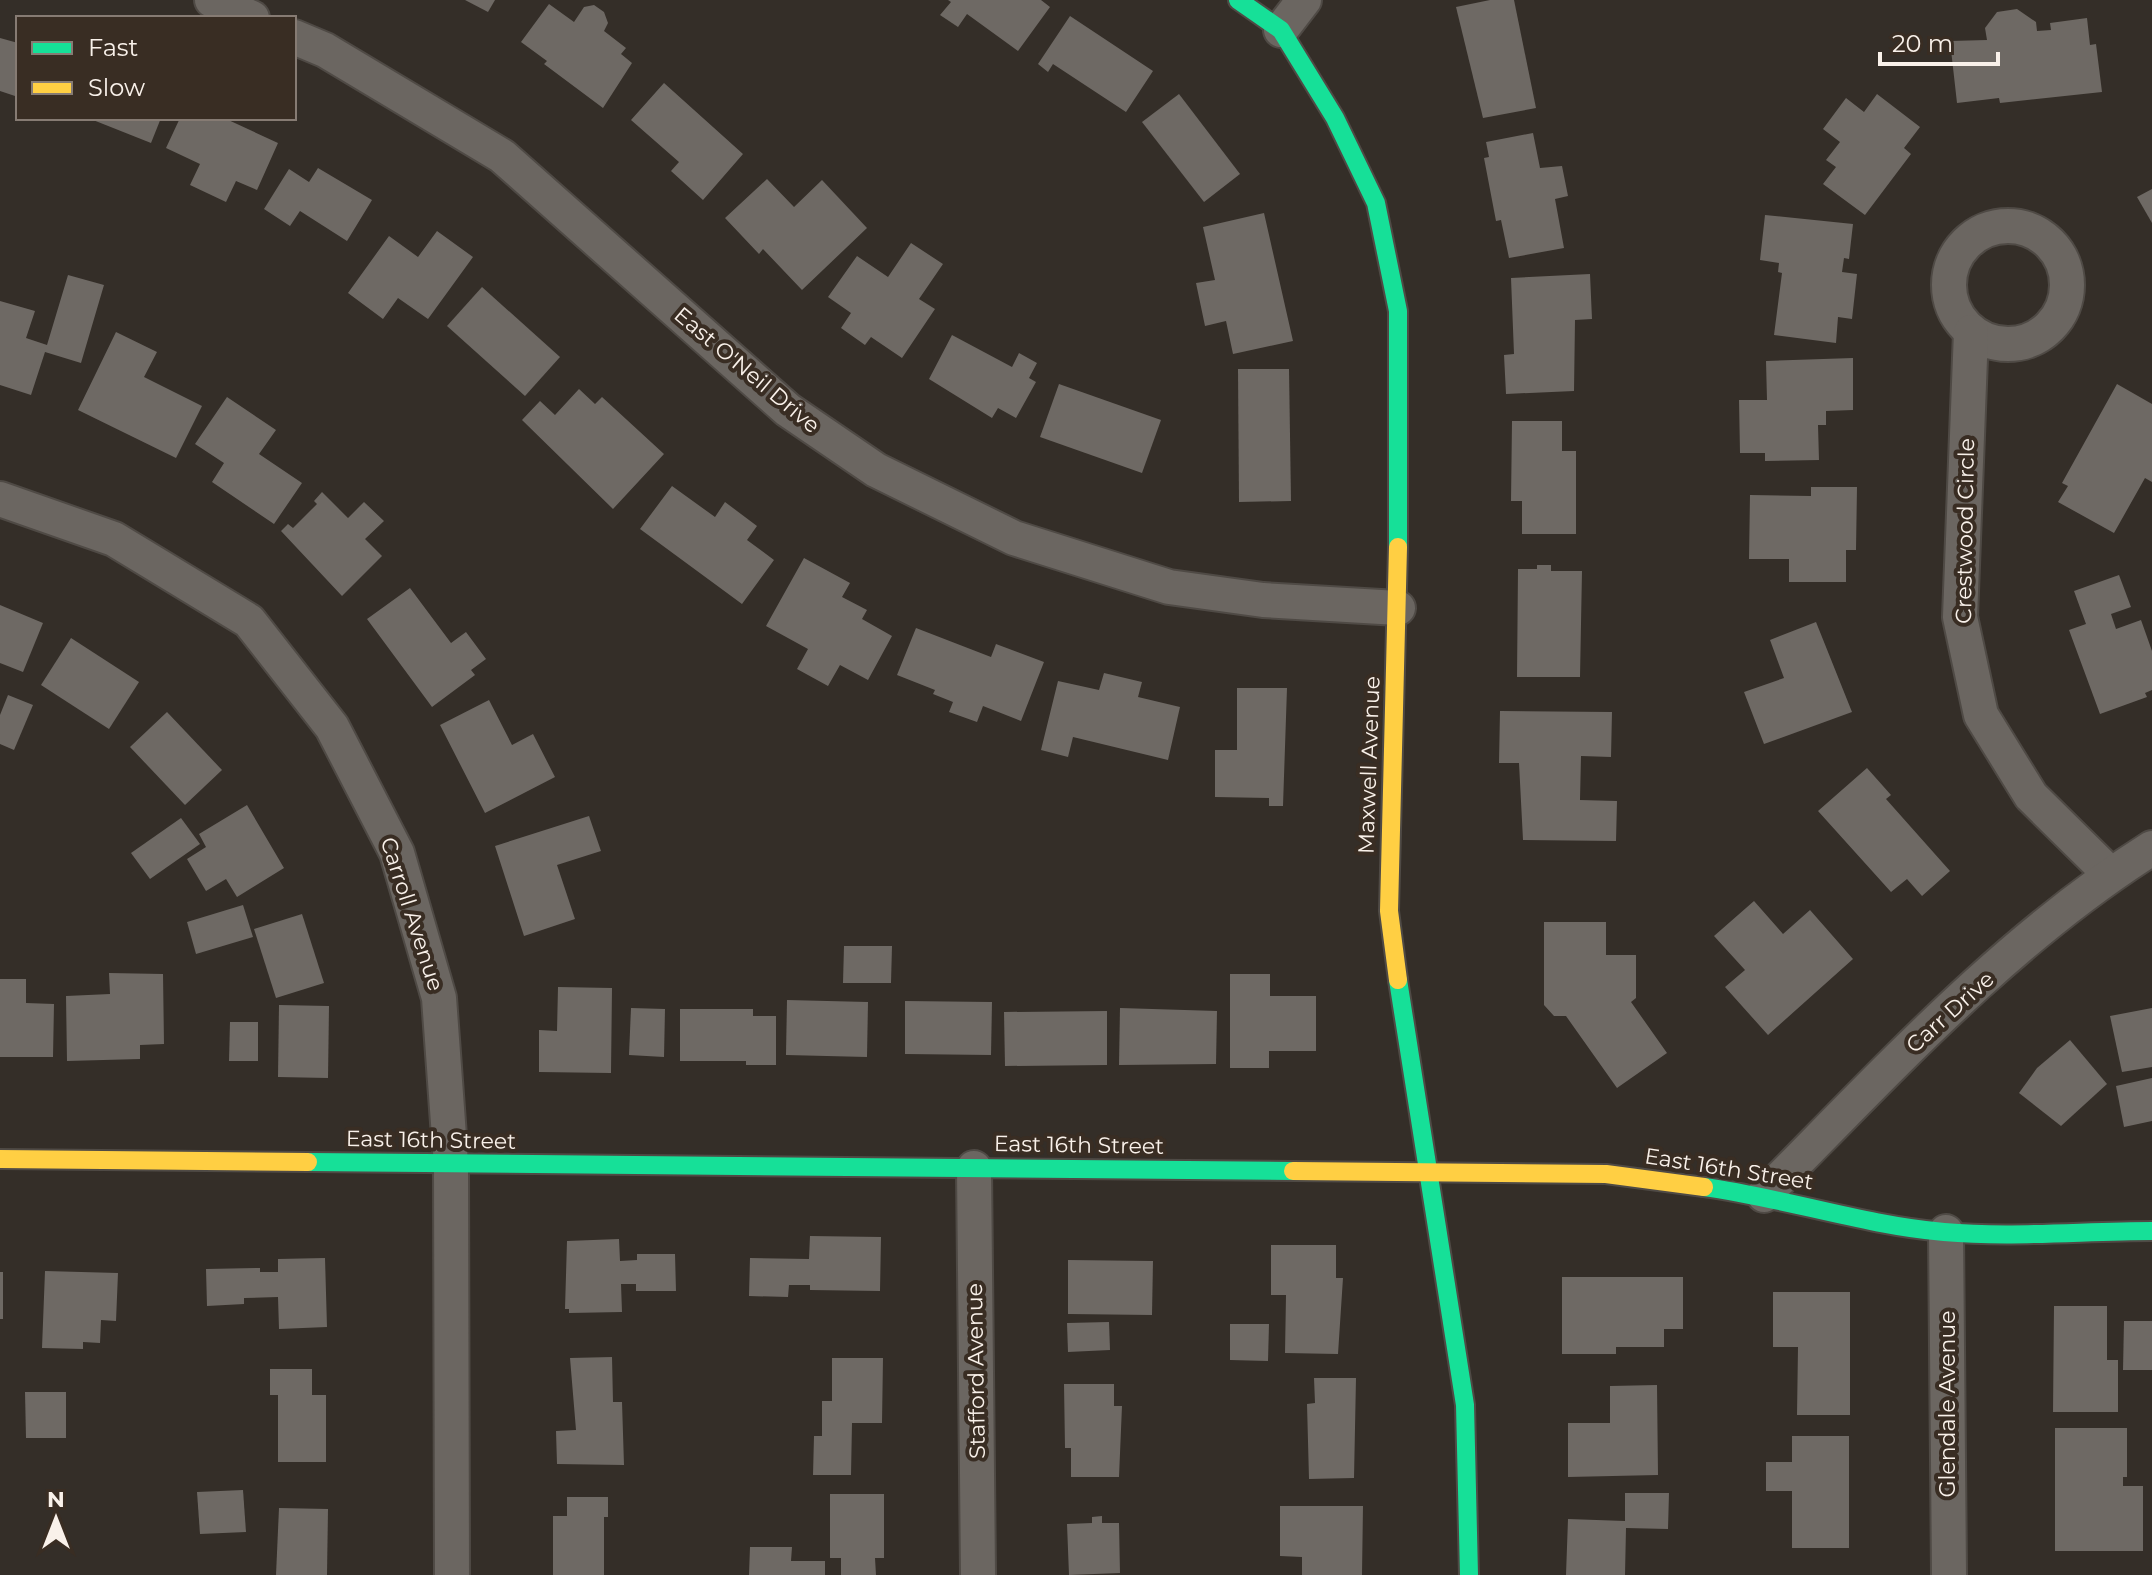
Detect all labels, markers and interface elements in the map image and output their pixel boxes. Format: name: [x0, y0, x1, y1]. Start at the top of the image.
legend: [16, 16, 296, 120]
scale bar: [1880, 16, 1998, 66]
text: 20 m: [1892, 29, 1953, 58]
text: Fast: [88, 33, 139, 62]
text: Slow: [88, 73, 145, 102]
street label: East O'Neil Drive: [669, 301, 825, 439]
street label: Crestwood Circle: [1950, 438, 1980, 624]
street label: Maxwell Avenue: [1352, 675, 1386, 855]
street label: Carroll Avenue: [374, 834, 450, 994]
street label: Carr Drive: [1900, 965, 2000, 1059]
street label: East 16th Street: [346, 1125, 516, 1155]
street label: East 16th Street: [994, 1130, 1164, 1160]
street label: East 16th Street: [1643, 1142, 1815, 1196]
street label: Stafford Avenue: [961, 1283, 991, 1459]
street label: Glendale Avenue: [1934, 1311, 1961, 1497]
north arrow: [16, 1479, 96, 1559]
text: N: [47, 1486, 65, 1513]

